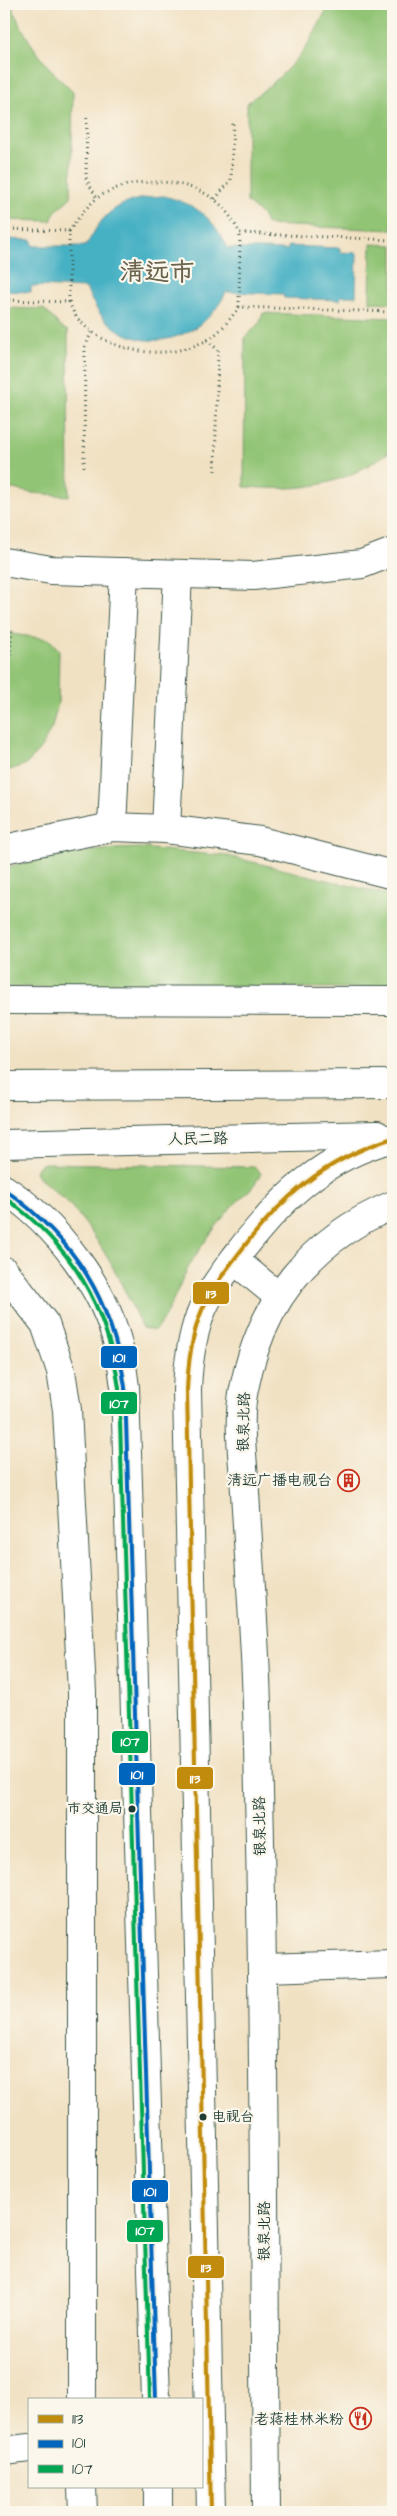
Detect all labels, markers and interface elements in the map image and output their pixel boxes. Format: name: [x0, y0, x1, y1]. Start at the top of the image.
district label: 清远市: [119, 255, 195, 290]
street label: 人民二路: [168, 1128, 228, 1150]
line badge: 113: [192, 1281, 230, 1305]
text: 113: [206, 1284, 217, 1304]
line badge: 101: [100, 1345, 138, 1369]
text: 101: [113, 1348, 125, 1368]
line badge: 107: [100, 1391, 138, 1415]
street label: 银泉北路: [233, 1392, 255, 1452]
text: 107: [109, 1394, 129, 1414]
building icon: 清远广播电视台: [336, 1468, 360, 1492]
place label: 清远广播电视台: [227, 1470, 332, 1491]
line badge: 107: [111, 1730, 149, 1754]
text: 107: [120, 1732, 140, 1752]
line badge: 101: [118, 1762, 156, 1786]
text: 101: [131, 1765, 143, 1785]
line badge: 113: [176, 1766, 214, 1790]
text: 113: [190, 1769, 201, 1789]
street label: 银泉北路: [249, 1796, 271, 1856]
place label: 市交通局: [67, 1799, 123, 1819]
marker: 市交通局: [127, 1804, 137, 1814]
place label: 电视台: [212, 2107, 254, 2127]
marker: 电视台: [198, 2112, 208, 2122]
line badge: 101: [131, 2179, 169, 2203]
text: 101: [144, 2182, 156, 2202]
street label: 银泉北路: [254, 2201, 275, 2261]
line badge: 107: [126, 2219, 164, 2243]
text: 107: [135, 2221, 155, 2241]
line badge: 113: [187, 2255, 225, 2279]
text: 113: [201, 2258, 212, 2278]
legend: [28, 2398, 202, 2488]
restaurant icon: 老蒋桂林米粉: [348, 2407, 372, 2431]
text: 113: [72, 2409, 84, 2430]
place label: 老蒋桂林米粉: [254, 2409, 344, 2430]
text: 101: [72, 2433, 85, 2454]
text: 107: [72, 2459, 93, 2480]

